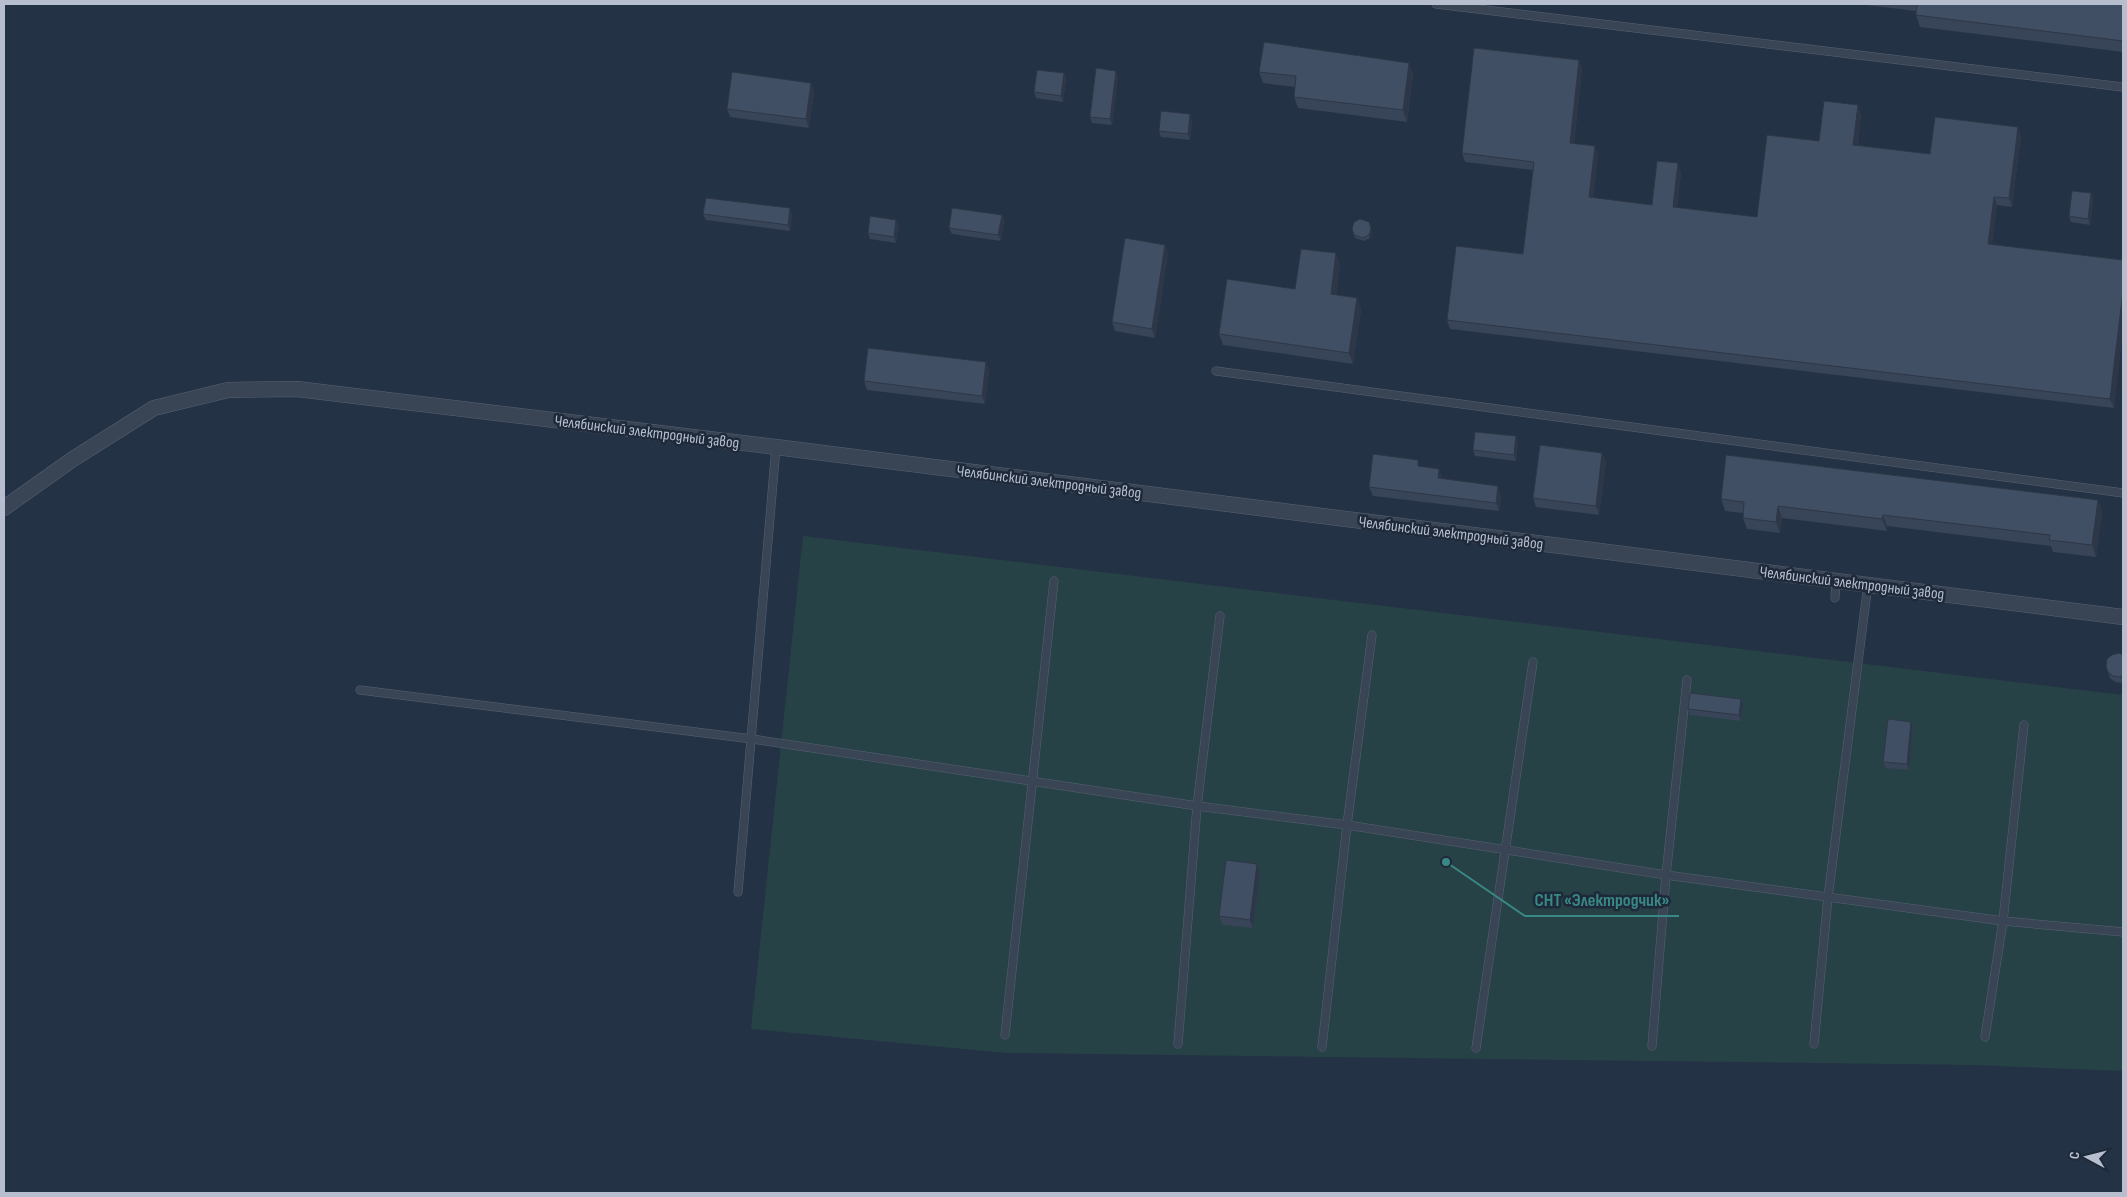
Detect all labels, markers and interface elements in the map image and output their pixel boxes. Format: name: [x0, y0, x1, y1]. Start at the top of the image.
street label: Челябинский электродный завод: [553, 412, 740, 453]
street label: Челябинский электродный завод: [955, 462, 1142, 503]
street label: Челябинский электродный завод: [1357, 513, 1544, 554]
street label: Челябинский электродный завод: [1758, 563, 1945, 604]
callout: СНТ «Электродчик»: [1525, 883, 1679, 916]
text: СНТ «Электродчик»: [1535, 890, 1670, 911]
north arrow: [2062, 1132, 2112, 1182]
text: С: [2066, 1151, 2083, 1160]

